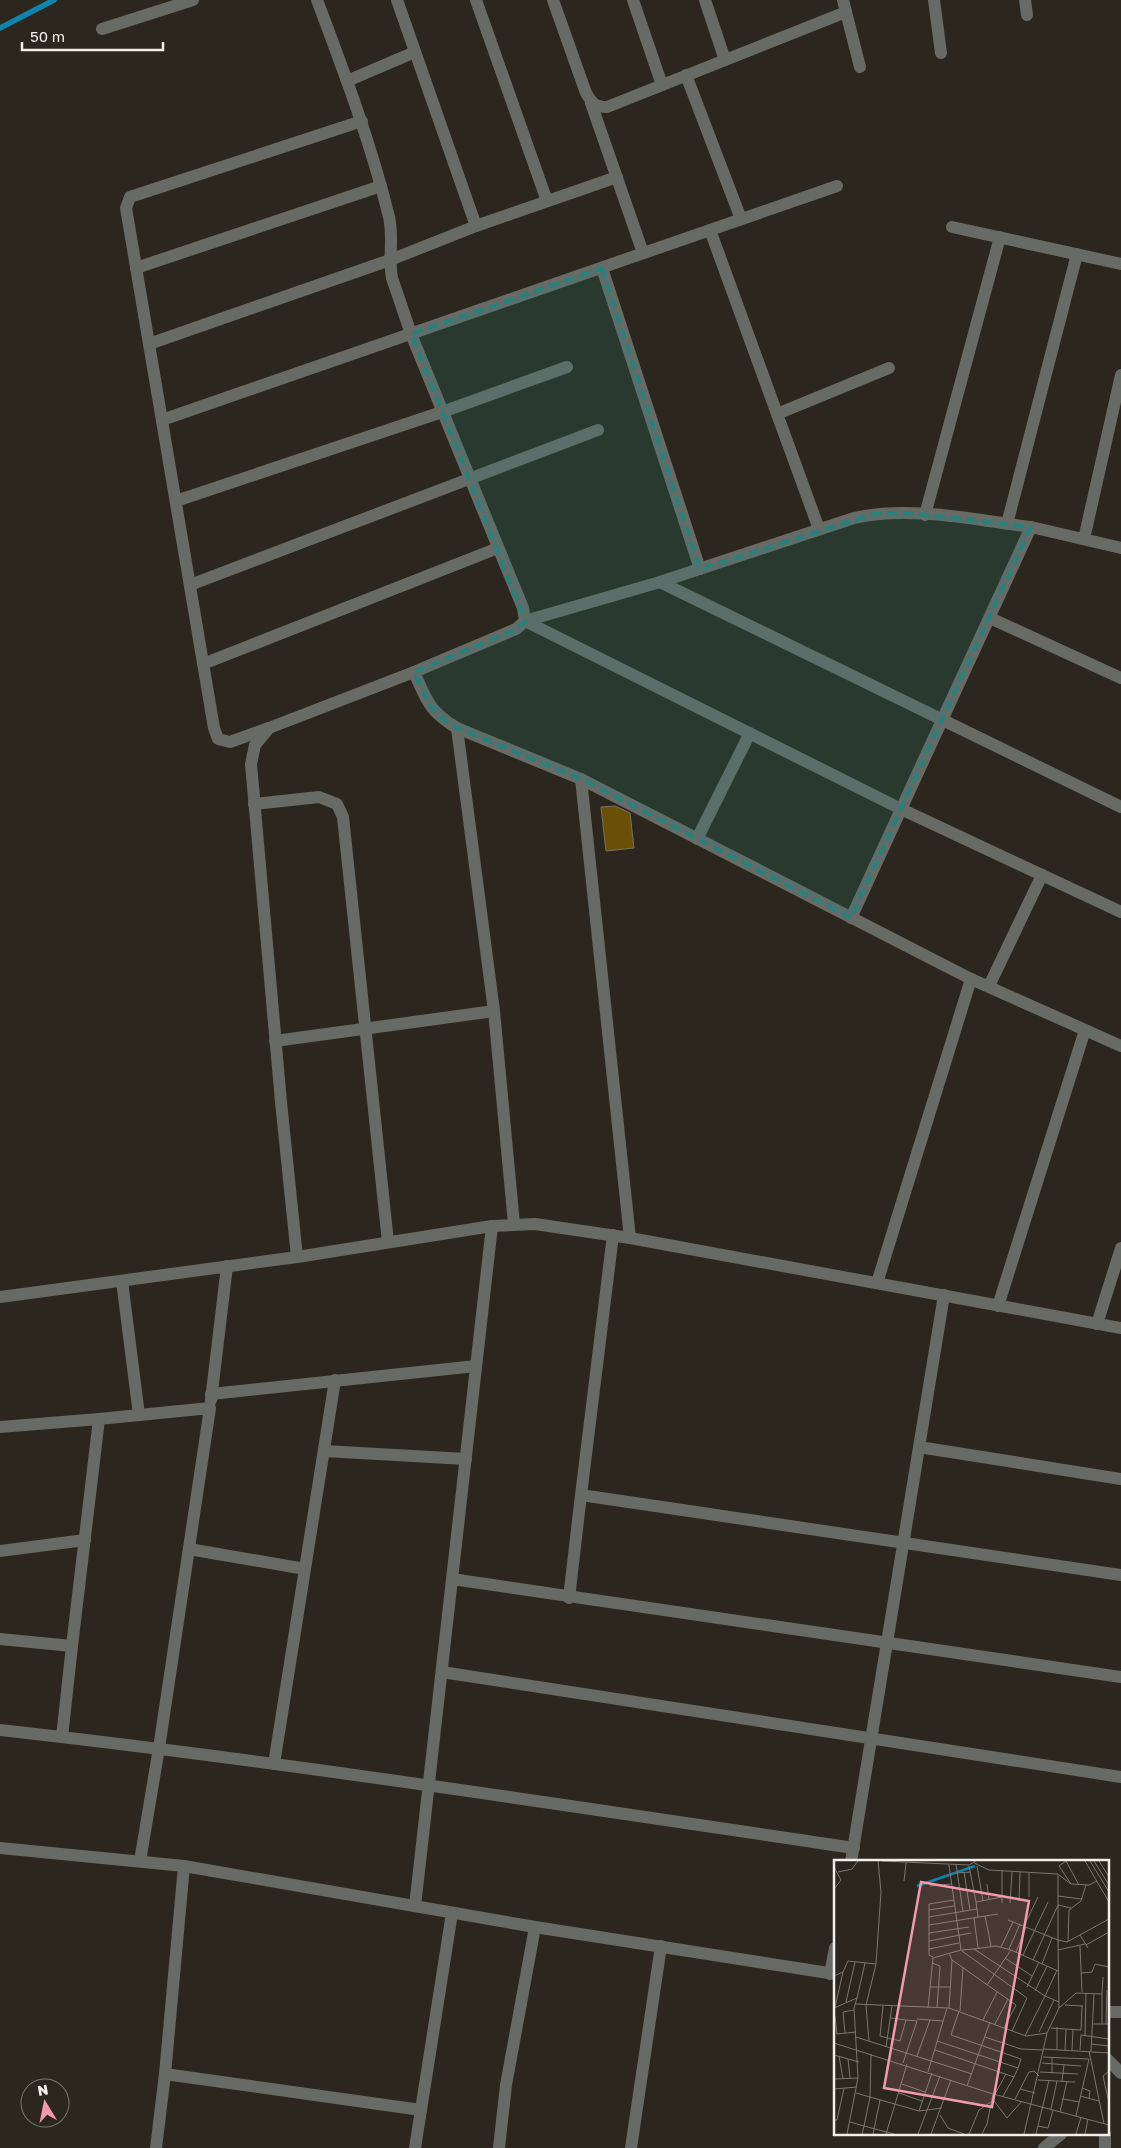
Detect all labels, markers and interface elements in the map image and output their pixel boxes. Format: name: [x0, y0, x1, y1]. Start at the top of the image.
scale bar: [22, 20, 164, 52]
text: 50 m: [30, 27, 65, 45]
inset map: [834, 1860, 1108, 2136]
north arrow: [20, 2078, 70, 2128]
text: N: [36, 2080, 49, 2099]

